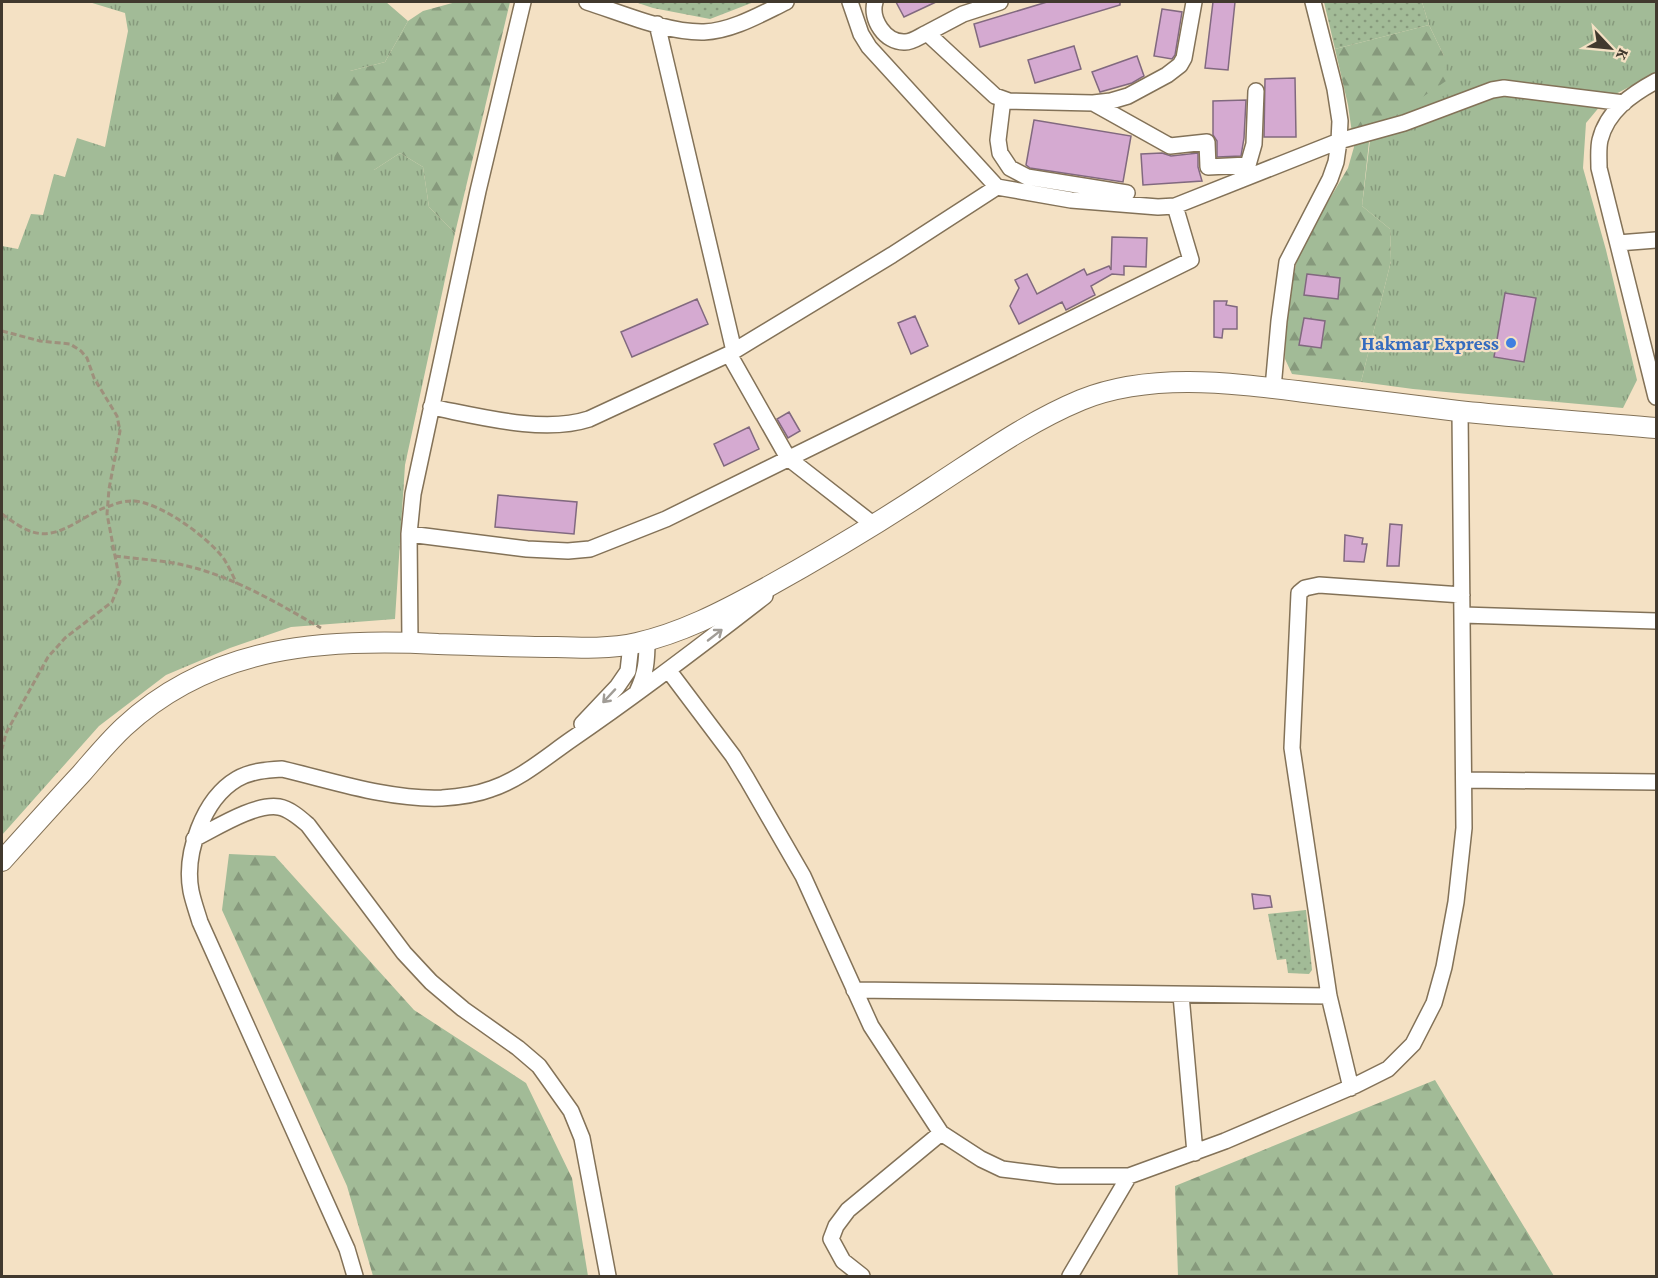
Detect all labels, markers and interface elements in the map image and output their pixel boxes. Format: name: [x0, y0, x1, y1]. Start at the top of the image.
north arrow: [1580, 18, 1640, 78]
text: K: [1613, 46, 1633, 63]
place label: Hakmar Express: [1361, 332, 1499, 354]
marker: Hakmar Express: [1504, 336, 1518, 350]
one-way arrow: [707, 628, 723, 641]
one-way arrow: [601, 689, 616, 704]

